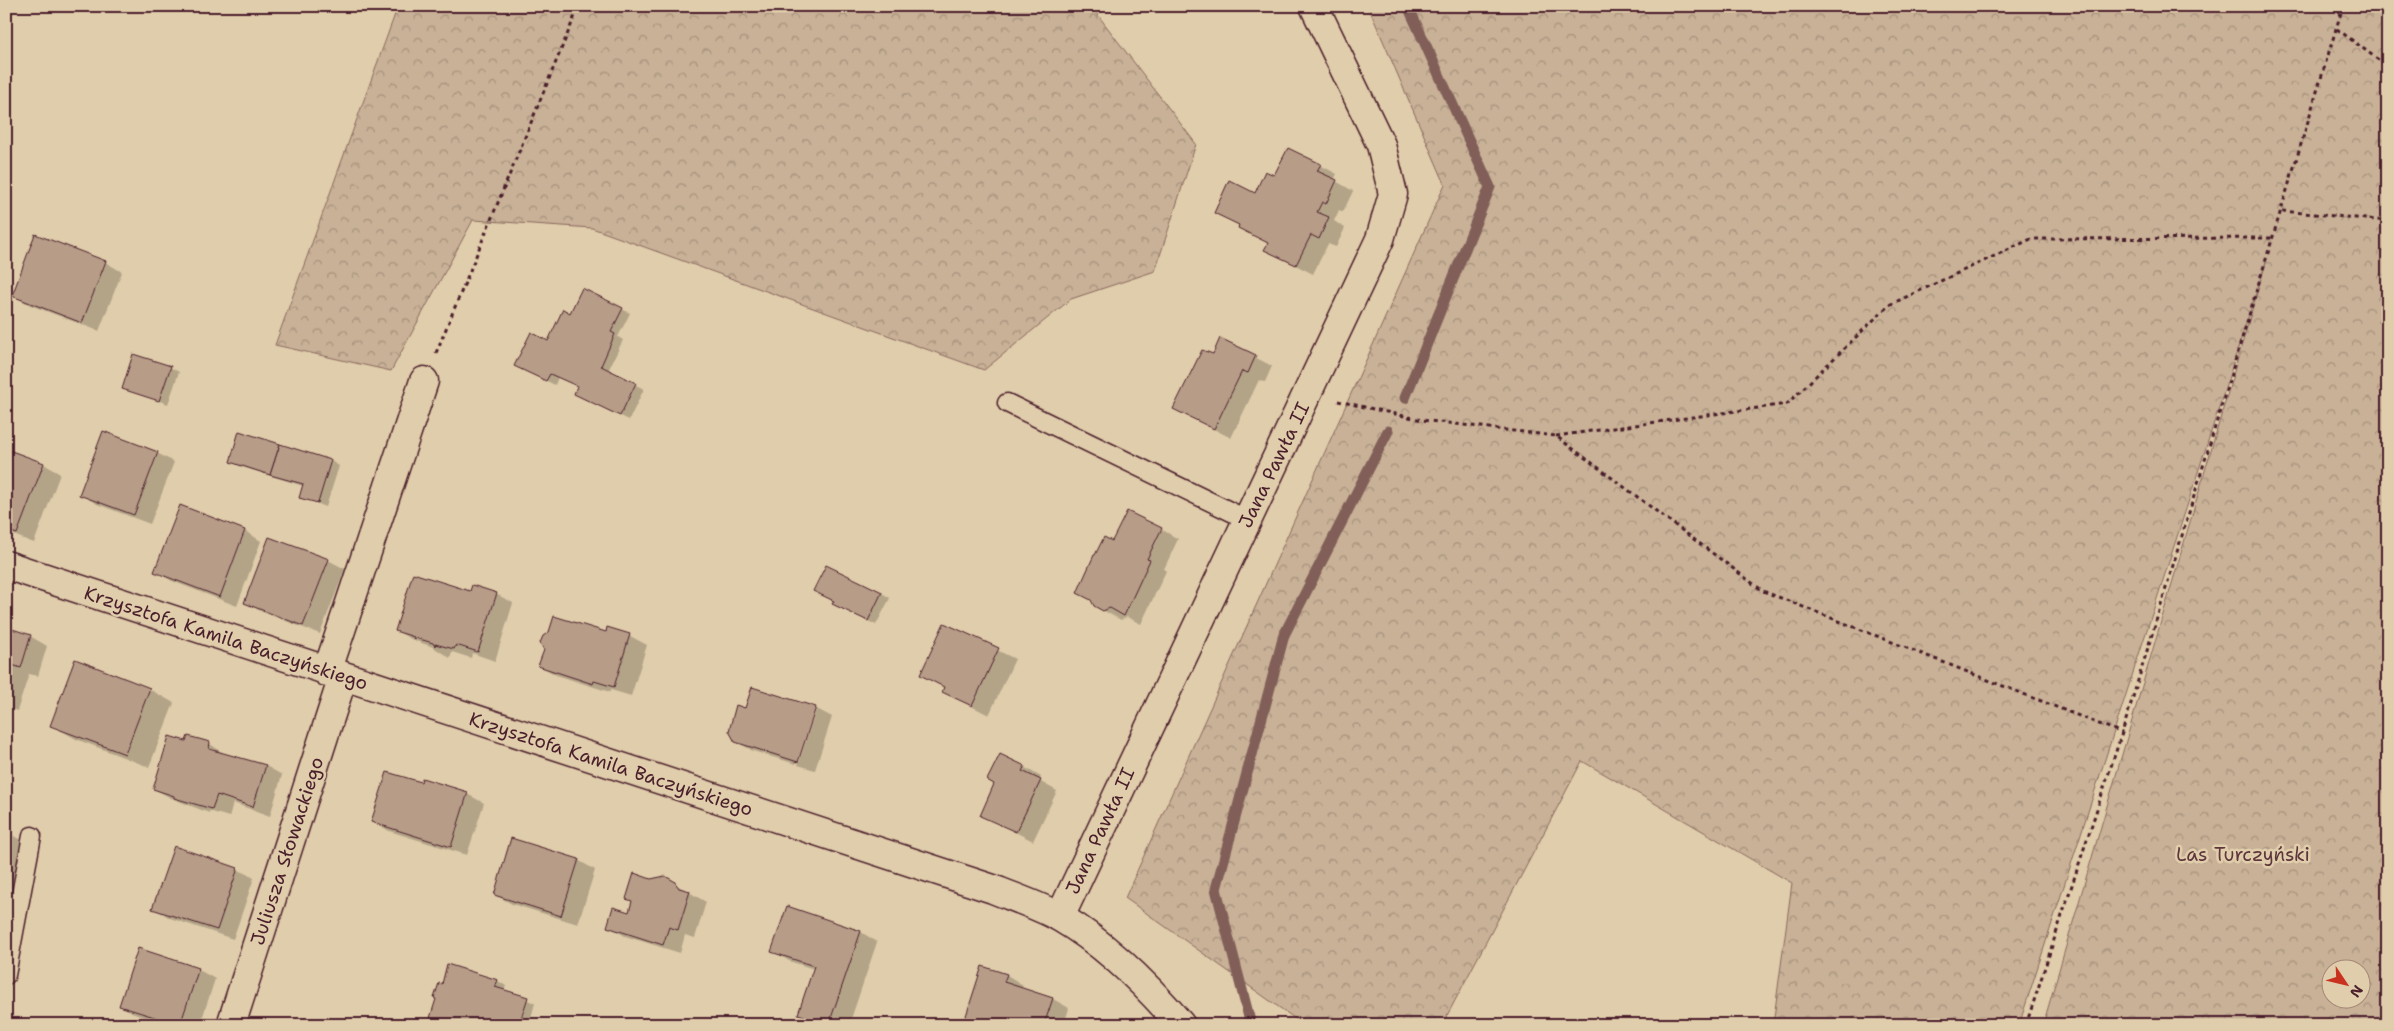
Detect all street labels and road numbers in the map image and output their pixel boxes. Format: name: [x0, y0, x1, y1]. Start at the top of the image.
street label: Jana Pawła II: [1233, 398, 1315, 532]
street label: Krzysztofa Kamila Baczyńskiego: [81, 580, 371, 696]
street label: Krzysztofa Kamila Baczyńskiego: [466, 706, 756, 822]
street label: Juliusza Słowackiego: [245, 754, 329, 948]
street label: Jana Pawła II: [1060, 764, 1140, 898]

